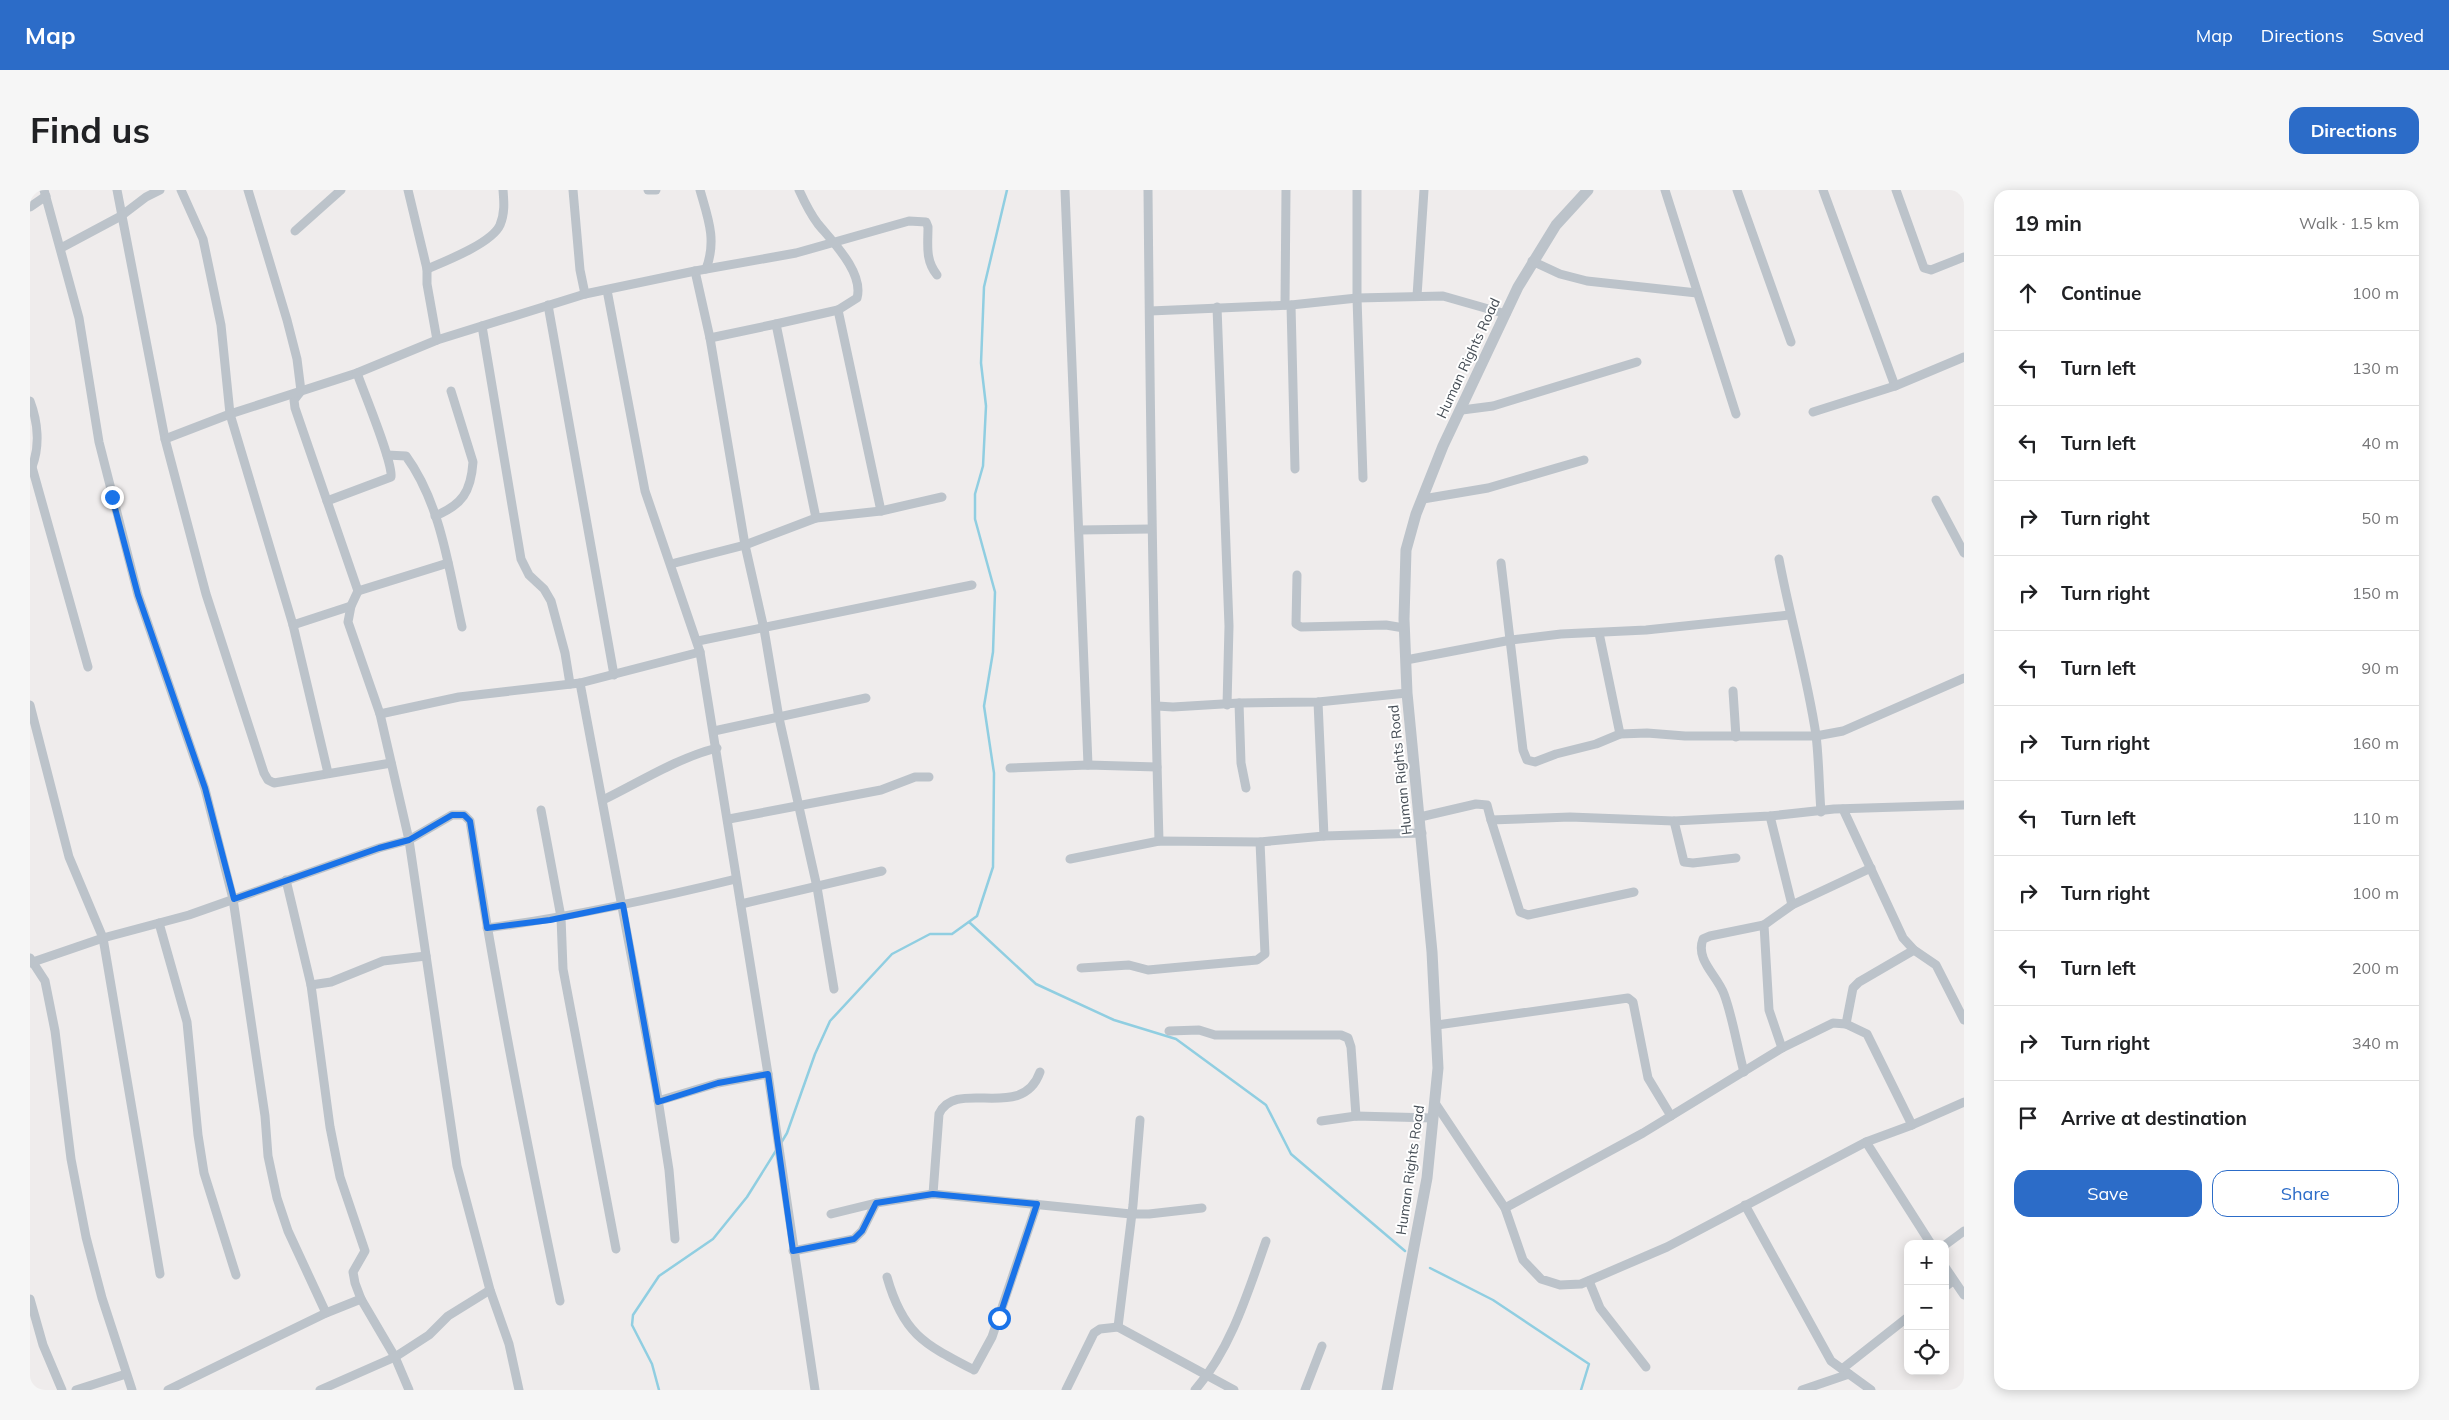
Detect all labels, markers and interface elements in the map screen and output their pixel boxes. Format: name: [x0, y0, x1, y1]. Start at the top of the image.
text: Map: [25, 20, 76, 50]
text: Map: [2196, 24, 2233, 47]
text: Directions: [2261, 24, 2344, 47]
text: Saved: [2372, 24, 2424, 47]
button: Directions: [2289, 107, 2419, 154]
text: Find us: [30, 108, 150, 152]
text: 19 min: [2014, 210, 2082, 236]
text: Walk · 1.5 km: [2299, 213, 2399, 233]
icon: ahead: [2014, 279, 2042, 307]
text: Continue: [2061, 281, 2141, 305]
text: 100 m: [2352, 283, 2399, 303]
street label: Human Rights Road: [1432, 295, 1504, 421]
icon: left: [2014, 354, 2042, 382]
text: Turn left: [2061, 356, 2136, 380]
text: 130 m: [2352, 358, 2399, 378]
icon: left: [2014, 429, 2042, 457]
text: Turn left: [2061, 431, 2136, 455]
text: 40 m: [2362, 433, 2399, 453]
route end: [101, 486, 124, 509]
icon: right: [2014, 504, 2042, 532]
text: Turn right: [2061, 506, 2150, 530]
text: 50 m: [2362, 508, 2399, 528]
icon: right: [2014, 579, 2042, 607]
text: Turn right: [2061, 581, 2150, 605]
text: 150 m: [2352, 583, 2399, 603]
icon: left: [2014, 654, 2042, 682]
text: Turn left: [2061, 656, 2136, 680]
text: 90 m: [2362, 658, 2399, 678]
street label: Human Rights Road: [1384, 704, 1416, 836]
icon: right: [2014, 729, 2042, 757]
text: Turn right: [2061, 731, 2150, 755]
text: 160 m: [2352, 733, 2399, 753]
icon: left: [2014, 804, 2042, 832]
text: Turn left: [2061, 806, 2136, 830]
text: 110 m: [2352, 808, 2399, 828]
icon: right: [2014, 879, 2042, 907]
text: Turn right: [2061, 881, 2150, 905]
text: 100 m: [2352, 883, 2399, 903]
icon: left: [2014, 954, 2042, 982]
text: Turn left: [2061, 956, 2136, 980]
text: 200 m: [2352, 958, 2399, 978]
icon: right: [2014, 1029, 2042, 1057]
text: Turn right: [2061, 1031, 2150, 1055]
text: 340 m: [2352, 1033, 2399, 1053]
street label: Human Rights Road: [1392, 1104, 1428, 1236]
icon: arrive: [2014, 1104, 2042, 1132]
text: Arrive at destination: [2061, 1106, 2247, 1130]
button: Save: [2014, 1170, 2202, 1217]
button: Share: [2212, 1170, 2399, 1217]
map controls: [1904, 1240, 1949, 1375]
button: +: [1904, 1240, 1949, 1285]
button: −: [1904, 1285, 1949, 1330]
route start: [988, 1307, 1011, 1330]
button: locate: [1904, 1330, 1949, 1375]

